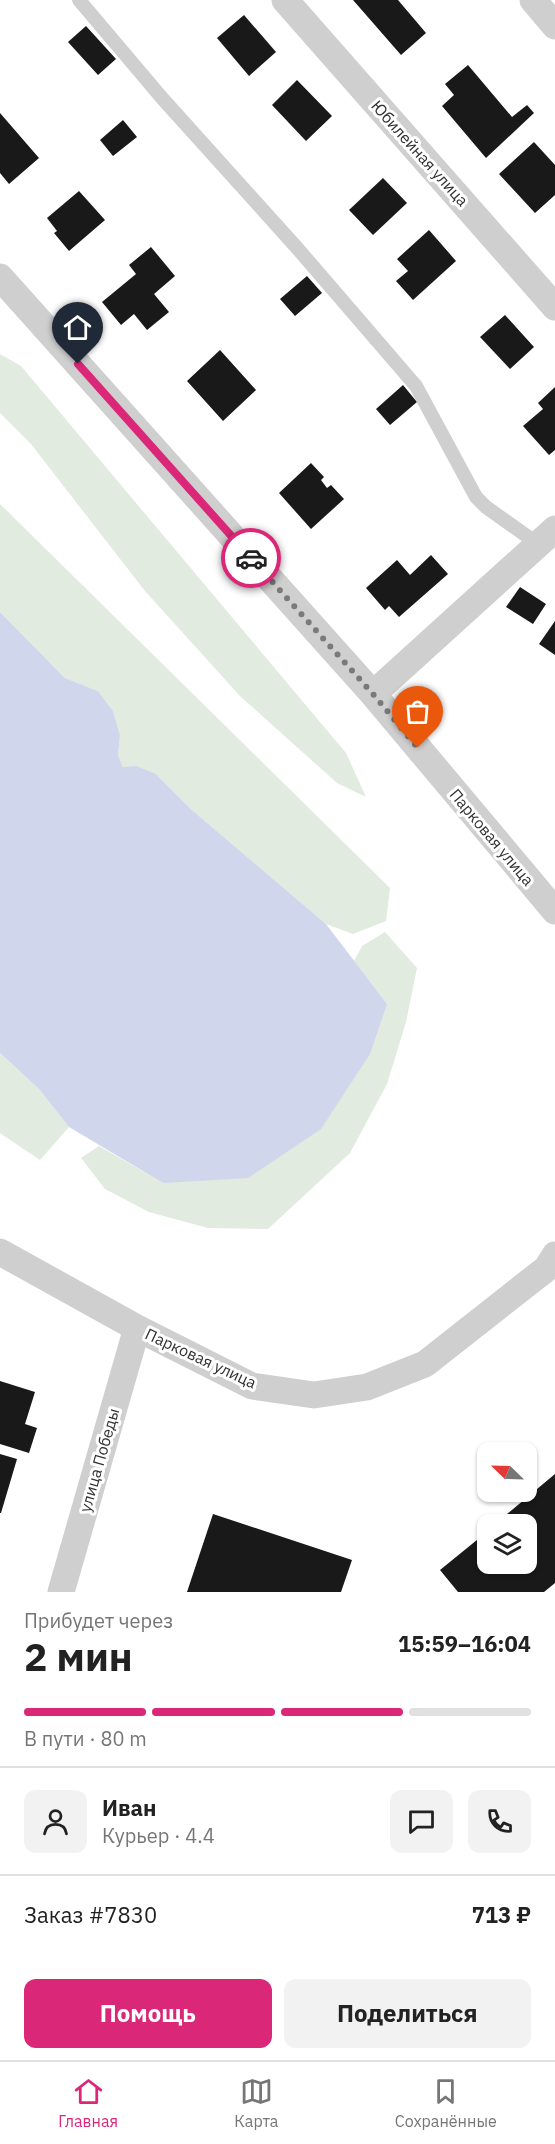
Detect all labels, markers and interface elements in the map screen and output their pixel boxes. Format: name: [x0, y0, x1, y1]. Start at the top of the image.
street label: Юбилейная улица: [367, 96, 473, 210]
pin: [52, 302, 103, 364]
icon: home: [61, 311, 94, 344]
courier: [221, 528, 281, 588]
icon: car: [235, 542, 268, 575]
pin: [392, 686, 443, 748]
icon: bag: [401, 695, 434, 728]
street label: Парковая улица: [446, 784, 539, 890]
street label: Парковая улица: [142, 1323, 260, 1393]
street label: улица Победы: [75, 1406, 123, 1514]
north arrow: [477, 1442, 537, 1502]
map controls: [477, 1442, 537, 1574]
button: layers: [477, 1514, 537, 1574]
text: Прибудет через: [24, 1607, 173, 1634]
text: 15:59–16:04: [398, 1629, 531, 1658]
text: 2 мин: [24, 1631, 133, 1682]
text: В пути · 80 m: [24, 1725, 147, 1752]
button: person: [24, 1790, 87, 1853]
button: chat: [390, 1790, 453, 1853]
button: phone: [468, 1790, 531, 1853]
text: Иван: [102, 1793, 157, 1822]
text: Курьер · 4.4: [102, 1822, 215, 1849]
text: Заказ #7830: [24, 1900, 157, 1929]
text: 713 ₽: [472, 1900, 531, 1929]
button: Помощь: [24, 1979, 272, 2048]
button: Поделиться: [284, 1979, 531, 2048]
tab: Главная: [58, 2075, 118, 2131]
tab: Карта: [234, 2075, 278, 2131]
tab: Сохранённые: [395, 2075, 497, 2131]

